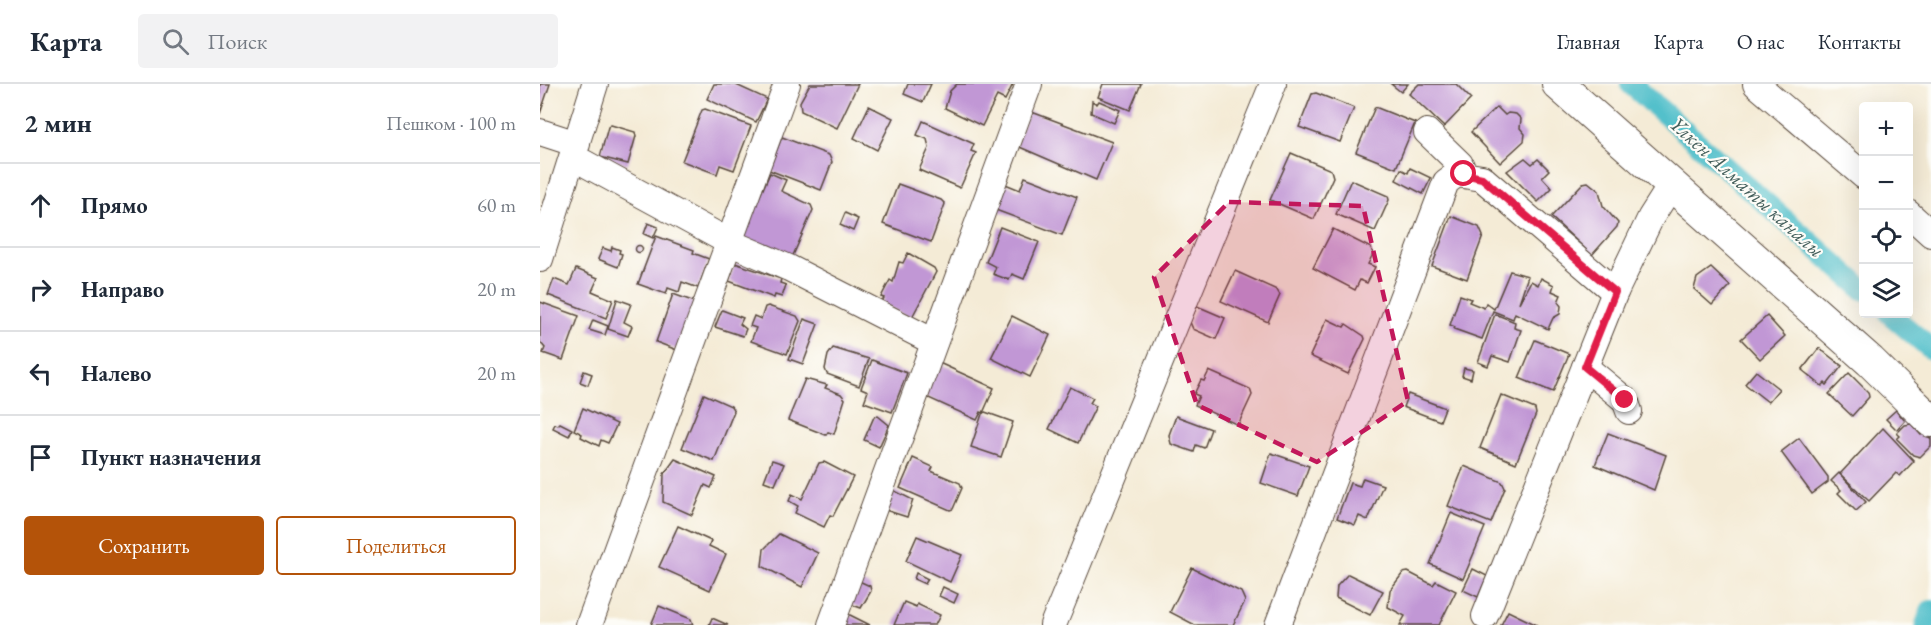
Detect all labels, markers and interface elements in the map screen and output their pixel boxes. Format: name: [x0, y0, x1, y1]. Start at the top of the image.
search box: [138, 14, 558, 68]
text: Карта: [30, 23, 102, 59]
icon: search: [159, 25, 192, 58]
text: Поиск: [207, 27, 267, 56]
text: Главная: [1556, 28, 1620, 55]
text: Карта: [1653, 28, 1704, 55]
text: О нас: [1737, 28, 1785, 55]
text: Контакты: [1818, 28, 1901, 55]
map controls: [1859, 102, 1913, 318]
button: +: [1859, 102, 1913, 156]
text: 2 мин: [24, 106, 92, 140]
text: Пешком · 100 m: [386, 110, 516, 136]
water label: Үлкен Алматы каналы: [1665, 110, 1830, 263]
button: −: [1859, 156, 1913, 210]
route start: [1450, 160, 1476, 186]
icon: ahead: [24, 189, 57, 222]
text: Прямо: [81, 191, 148, 220]
text: 60 m: [477, 192, 516, 218]
button: locate: [1859, 210, 1913, 264]
button: layers: [1859, 264, 1913, 318]
icon: right: [24, 273, 57, 306]
text: Направо: [81, 275, 164, 304]
text: 20 m: [477, 276, 516, 302]
icon: left: [24, 357, 57, 390]
text: Налево: [81, 359, 151, 388]
text: 20 m: [477, 360, 516, 386]
route end: [1611, 386, 1637, 412]
icon: arrive: [24, 441, 57, 474]
text: Пункт назначения: [81, 443, 261, 472]
button: Сохранить: [24, 516, 264, 575]
button: Поделиться: [276, 516, 516, 575]

